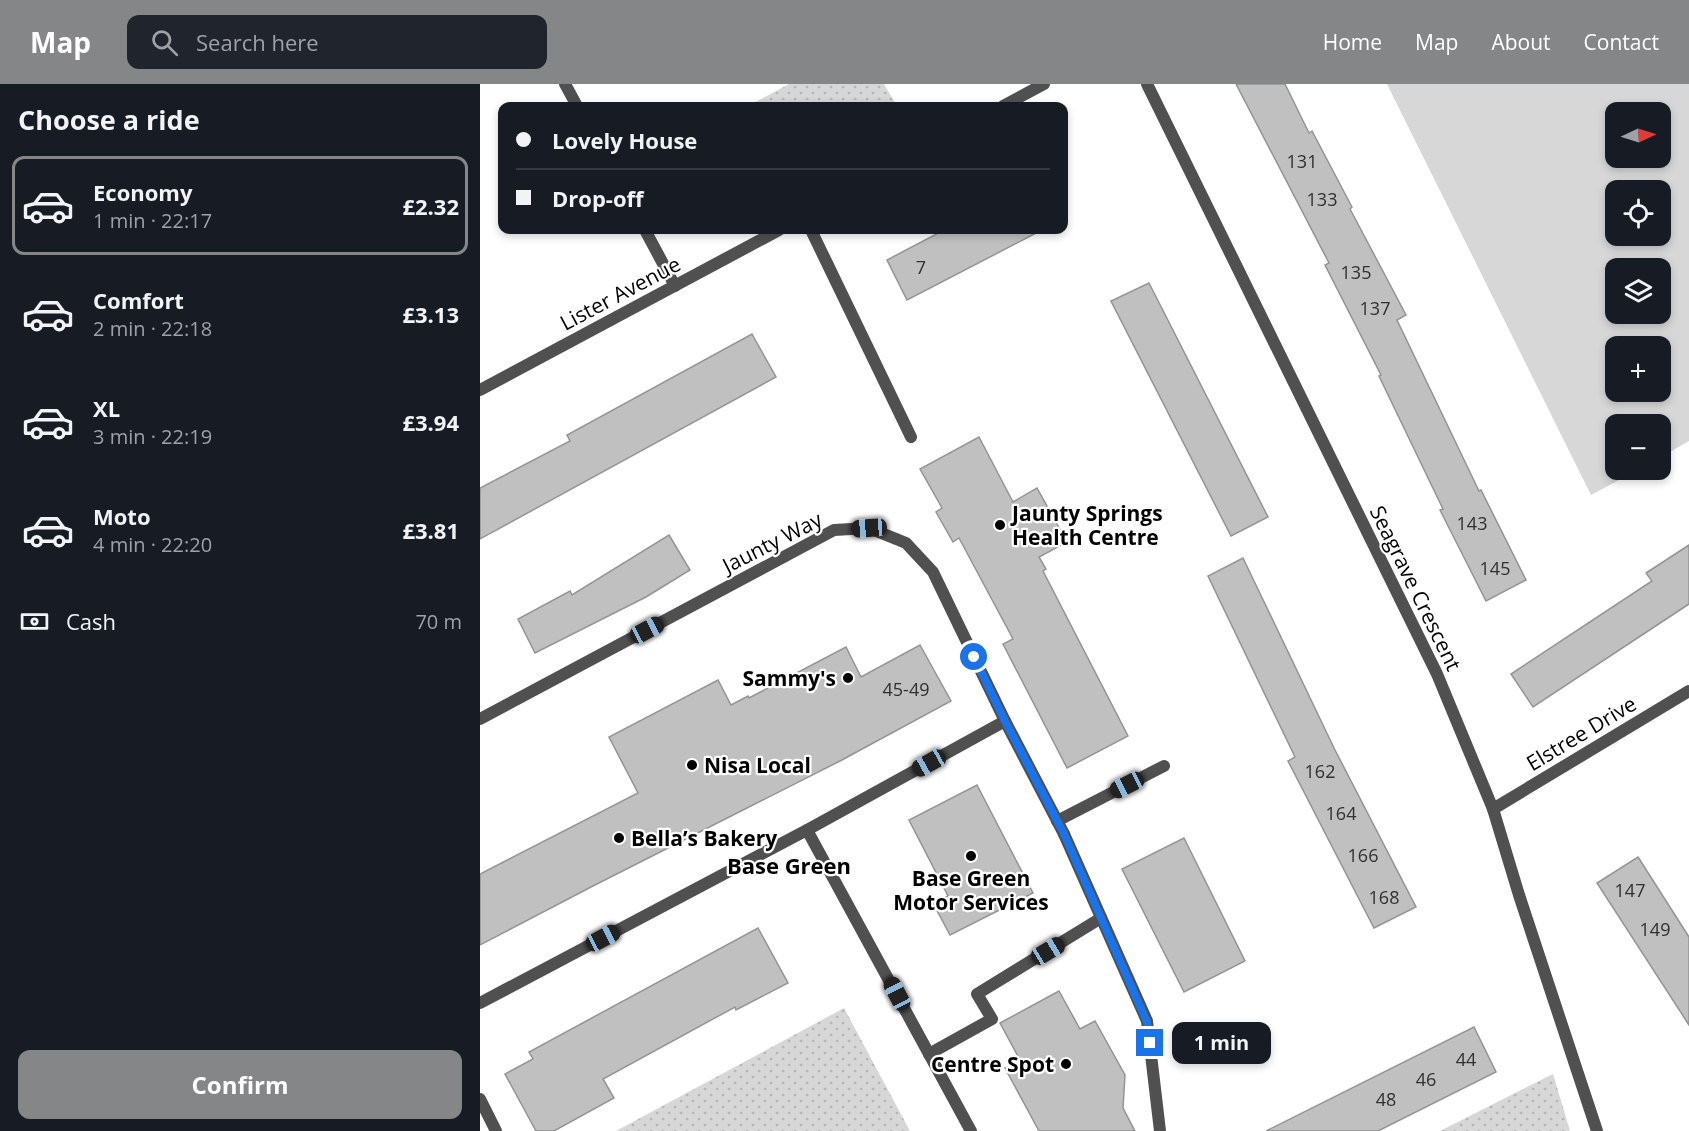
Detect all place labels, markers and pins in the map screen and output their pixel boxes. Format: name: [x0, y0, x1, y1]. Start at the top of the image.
place label: Jaunty Springs Health Centre: [1010, 499, 1163, 551]
marker: Jaunty Springs Health Centre: [993, 518, 1007, 532]
place label: Sammy's: [743, 664, 836, 692]
marker: Sammy's: [841, 671, 855, 685]
place label: Nisa Local: [704, 751, 811, 779]
marker: Nisa Local: [685, 758, 699, 772]
place label: Bella’s Bakery: [631, 824, 777, 852]
marker: Bella’s Bakery: [612, 831, 626, 845]
marker: Base Green Motor Services: [964, 849, 978, 863]
place label: Base Green Motor Services: [893, 864, 1049, 916]
place label: Centre Spot: [931, 1050, 1054, 1078]
marker: Centre Spot: [1059, 1057, 1073, 1071]

